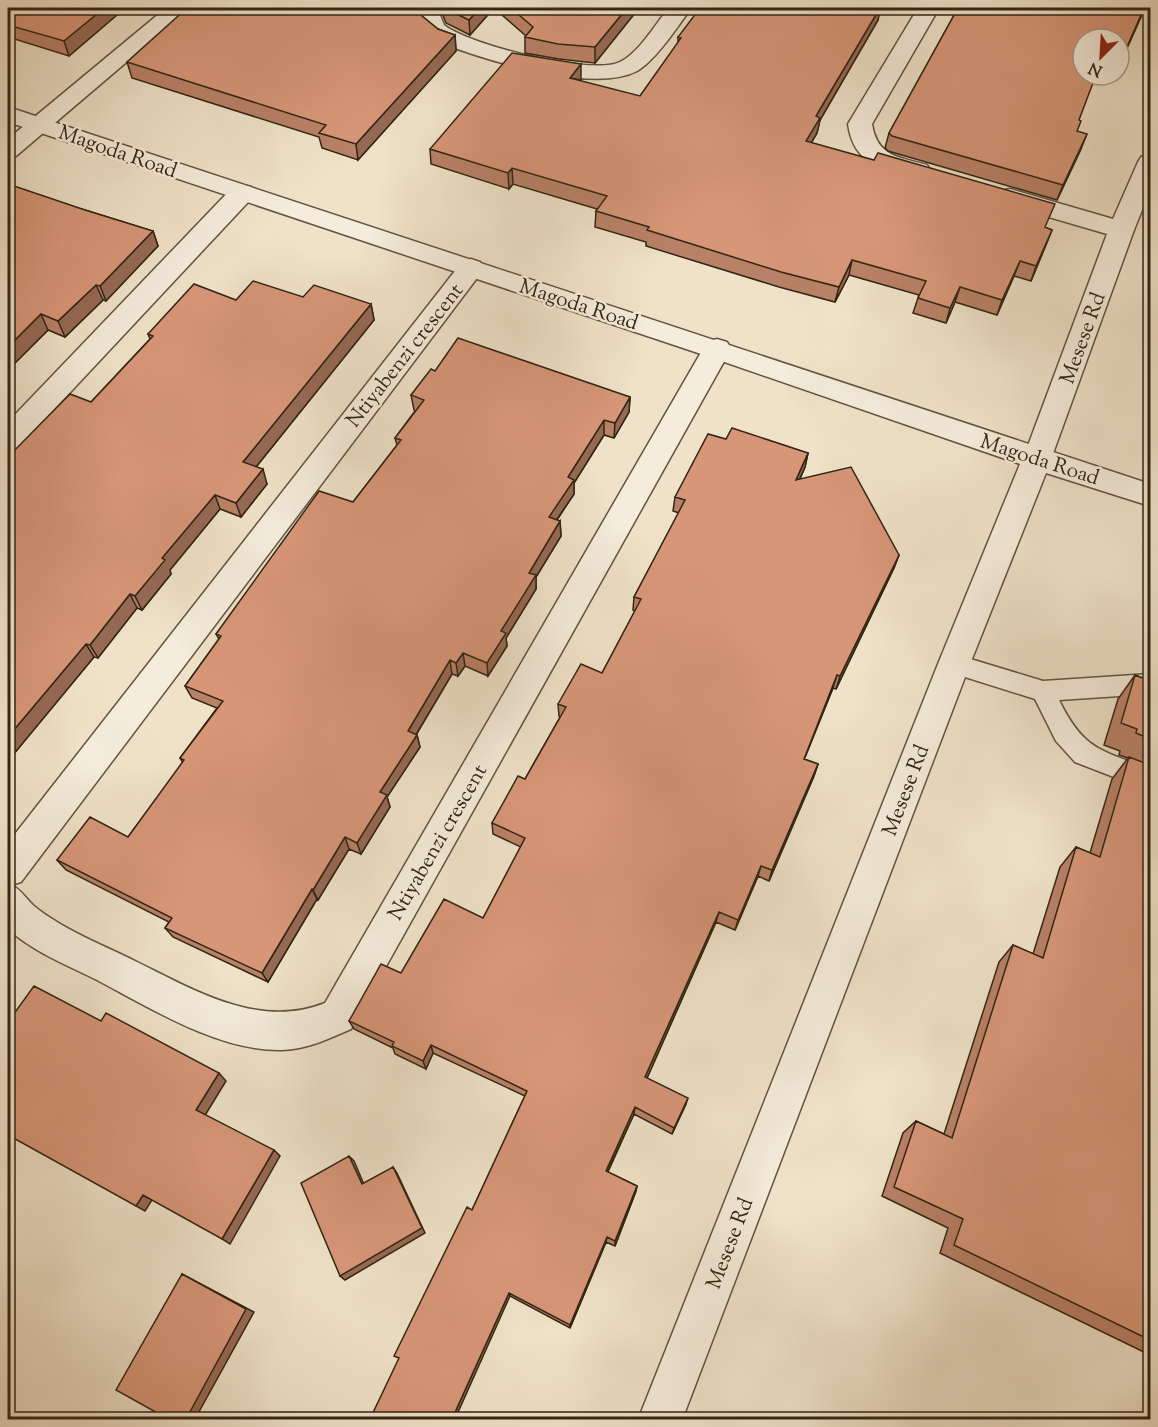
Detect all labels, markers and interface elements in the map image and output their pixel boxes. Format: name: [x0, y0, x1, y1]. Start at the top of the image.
north arrow: [1071, 27, 1131, 87]
text: N: [1085, 55, 1106, 82]
street label: Magoda Road: [54, 119, 181, 187]
street label: Magoda Road: [515, 273, 642, 339]
street label: Ntiyabenzi crescent: [340, 278, 471, 435]
street label: Mesese Rd: [1053, 288, 1114, 389]
street label: Magoda Road: [976, 428, 1103, 494]
street label: Mesese Rd: [876, 741, 938, 841]
street label: Ntiyabenzi crescent: [382, 759, 496, 927]
street label: Mesese Rd: [700, 1194, 762, 1294]

